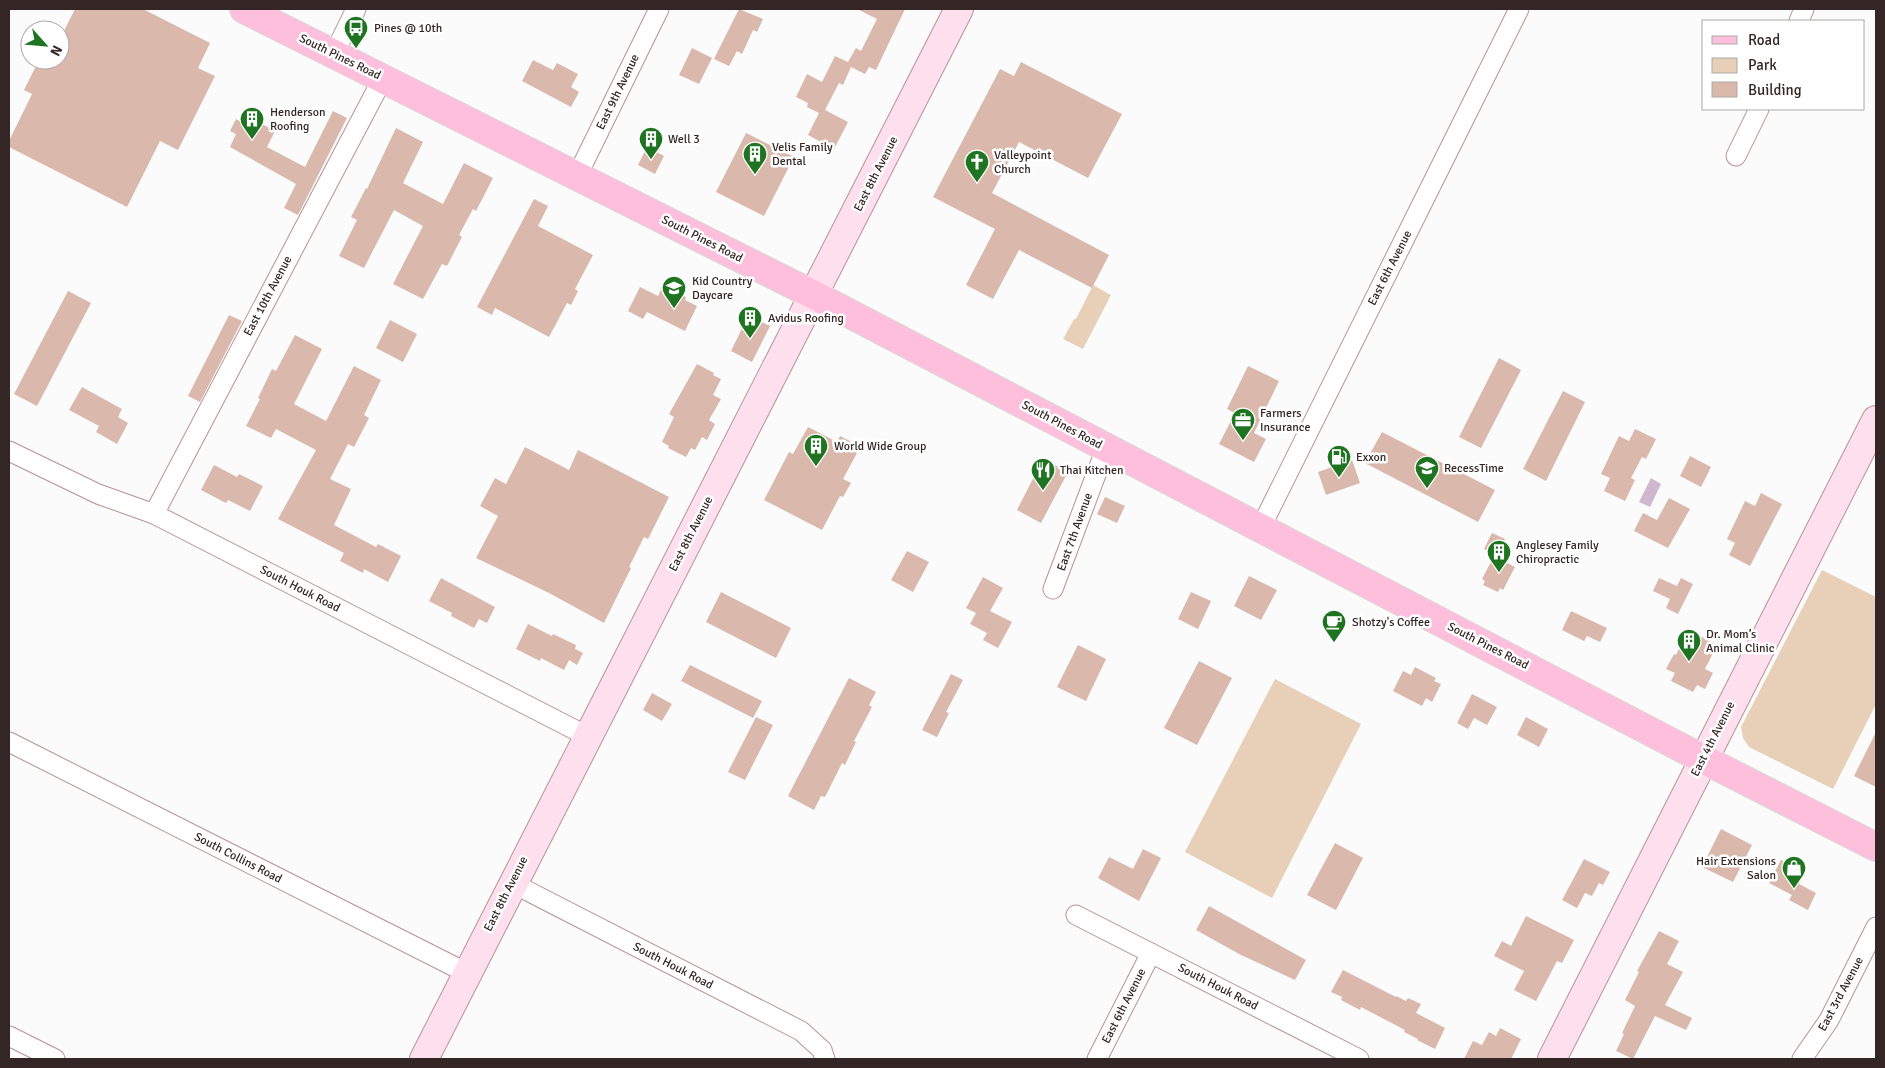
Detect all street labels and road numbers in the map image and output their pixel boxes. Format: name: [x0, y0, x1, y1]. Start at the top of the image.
street label: South Pines Road: [297, 31, 383, 83]
street label: East 9th Avenue: [593, 52, 643, 132]
street label: East 8th Avenue: [851, 134, 901, 214]
street label: South Pines Road: [659, 212, 745, 266]
street label: East 6th Avenue: [1365, 228, 1415, 308]
street label: East 10th Avenue: [241, 253, 295, 339]
street label: South Pines Road: [1019, 397, 1105, 453]
street label: East 7th Avenue: [1054, 491, 1096, 573]
street label: East 8th Avenue: [666, 494, 716, 574]
street label: South Houk Road: [257, 562, 343, 616]
street label: South Pines Road: [1445, 619, 1531, 673]
street label: East 4th Avenue: [1688, 699, 1738, 779]
street label: South Collins Road: [192, 829, 284, 887]
street label: East 8th Avenue: [481, 854, 531, 934]
street label: South Houk Road: [630, 939, 716, 993]
street label: East 3rd Avenue: [1815, 954, 1867, 1034]
street label: South Houk Road: [1175, 960, 1261, 1014]
street label: East 6th Avenue: [1099, 966, 1149, 1046]

